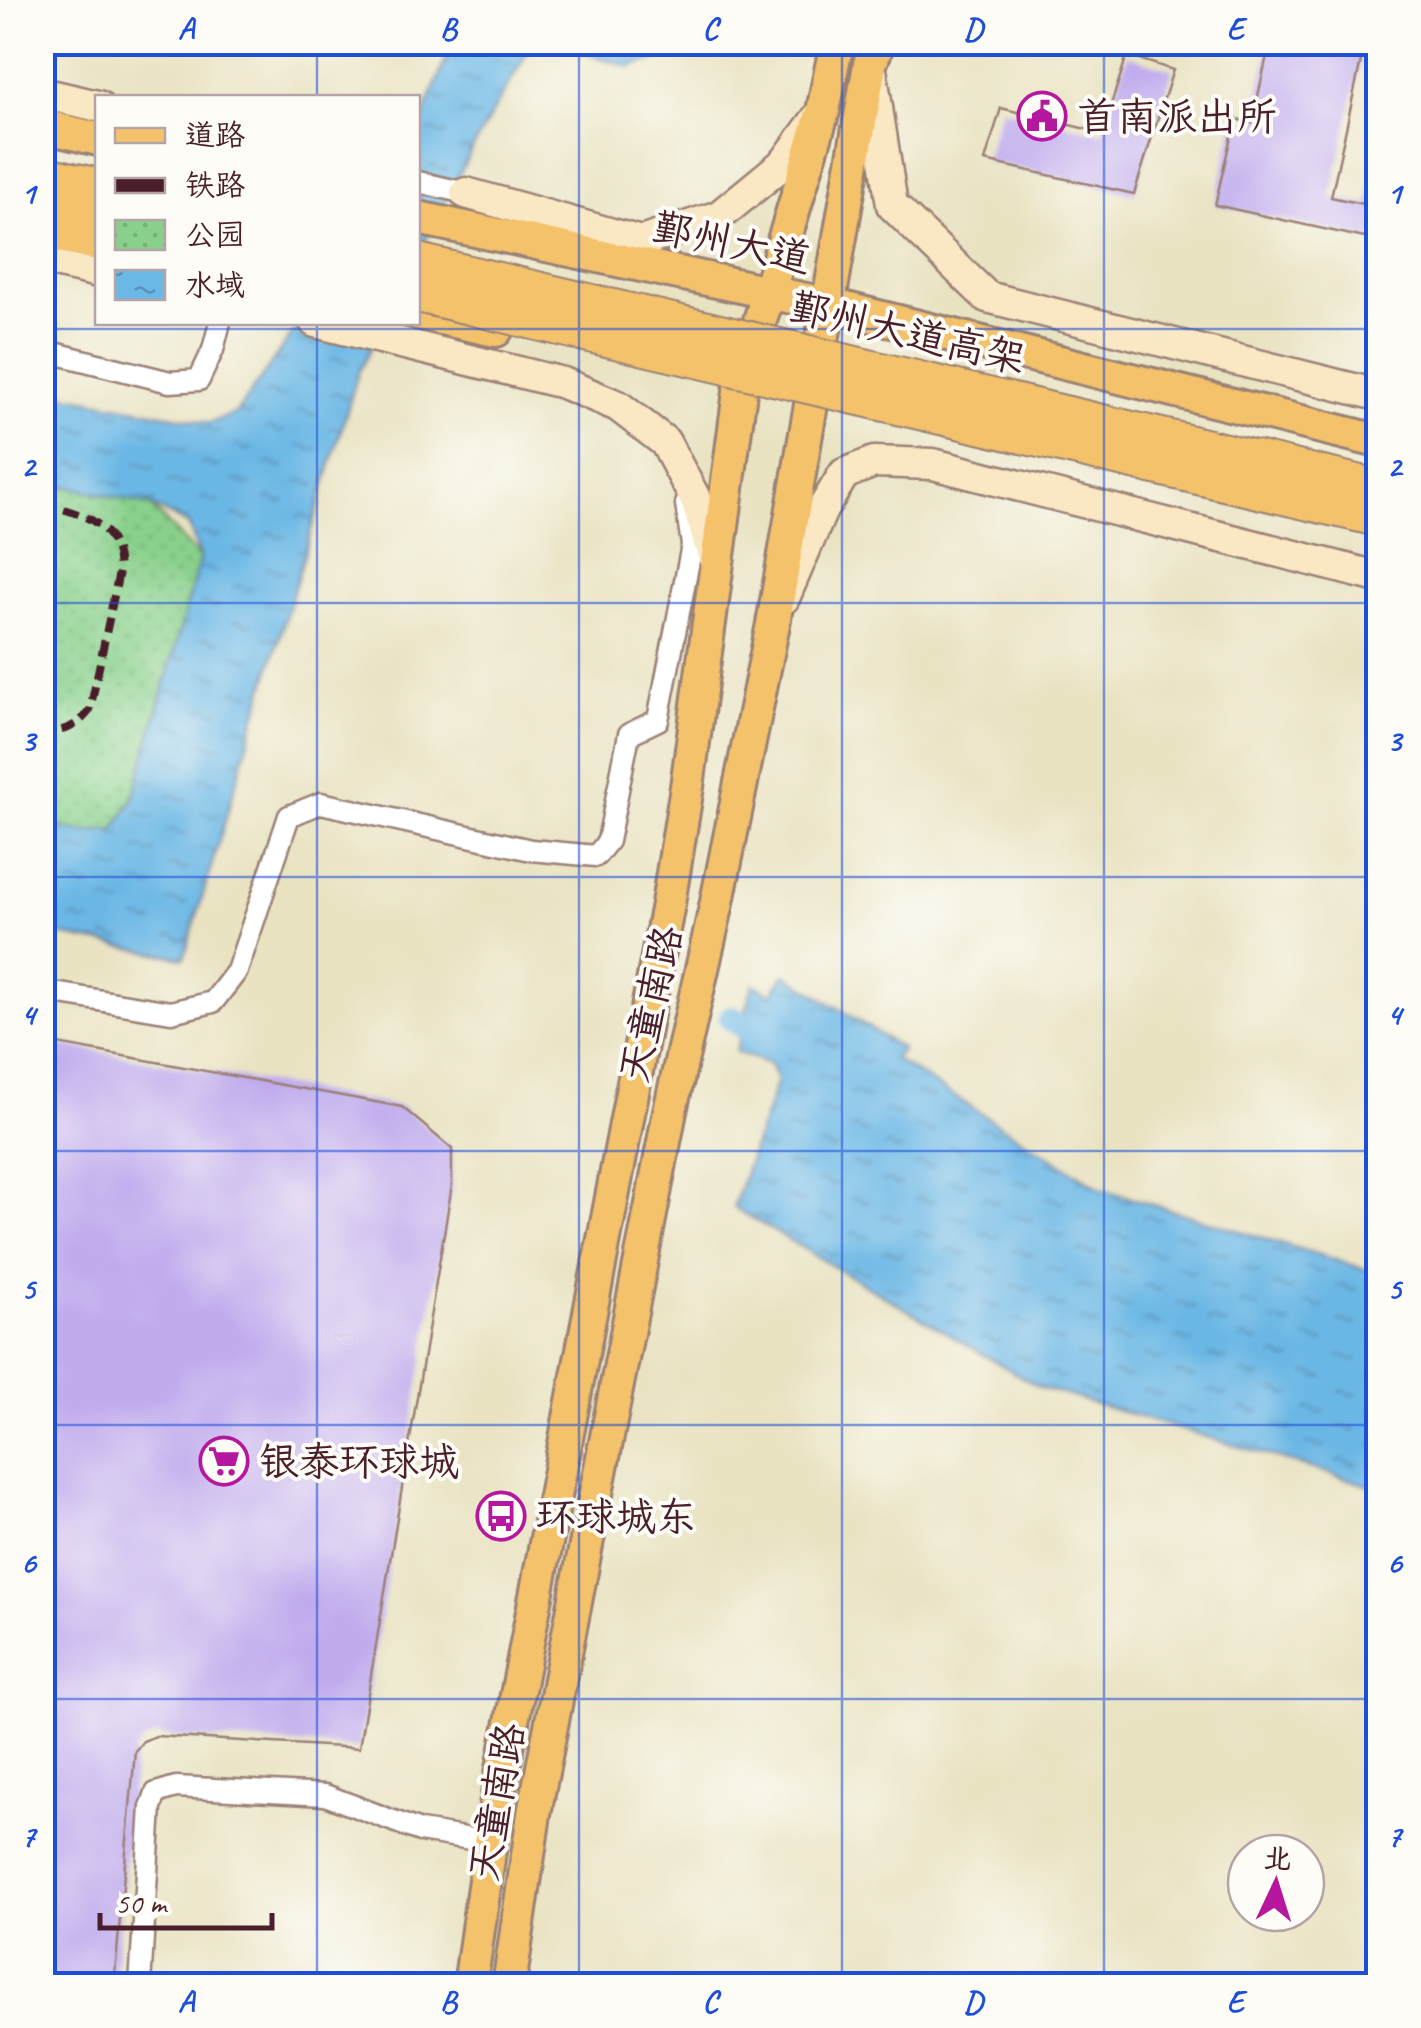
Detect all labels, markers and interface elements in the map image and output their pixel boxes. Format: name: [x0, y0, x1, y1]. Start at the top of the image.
text: A: [178, 8, 197, 49]
text: B: [440, 8, 459, 49]
text: C: [702, 8, 722, 49]
text: D: [964, 8, 986, 49]
text: E: [1226, 8, 1248, 49]
public building icon: 首南派出所: [1016, 90, 1068, 142]
place label: 首南派出所: [1077, 92, 1277, 142]
legend: [95, 95, 420, 325]
text: 道路: [185, 116, 245, 154]
text: 铁路: [185, 166, 245, 204]
text: 1: [21, 172, 39, 213]
text: 1: [1387, 172, 1405, 213]
street label: 鄞州大道: [648, 202, 815, 284]
text: 公园: [185, 216, 245, 254]
text: 水域: [185, 266, 245, 304]
street label: 鄞州大道高架: [785, 282, 1030, 384]
text: 2: [21, 446, 38, 487]
text: 2: [1387, 446, 1404, 487]
text: 3: [21, 720, 38, 761]
text: 3: [1387, 720, 1404, 761]
street label: 天童南路: [609, 921, 693, 1088]
text: 4: [21, 994, 39, 1035]
text: 4: [1387, 994, 1405, 1035]
text: 5: [21, 1268, 38, 1309]
text: 5: [1387, 1268, 1404, 1309]
supermarket icon: 银泰环球城: [198, 1435, 250, 1487]
place label: 银泰环球城: [259, 1437, 459, 1487]
bus stop icon: 环球城东: [475, 1490, 527, 1542]
place label: 环球城东: [536, 1492, 696, 1542]
text: 6: [20, 1542, 37, 1583]
text: 6: [1386, 1542, 1403, 1583]
street label: 天童南路: [458, 1719, 535, 1885]
text: 7: [21, 1816, 39, 1857]
text: 7: [1387, 1816, 1405, 1857]
north arrow: [1226, 1833, 1326, 1933]
text: 北: [1263, 1840, 1293, 1877]
scale bar: [100, 1868, 272, 1930]
text: 50 m: [115, 1884, 168, 1922]
text: A: [178, 1981, 197, 2022]
text: B: [440, 1981, 459, 2022]
text: C: [702, 1981, 722, 2022]
text: D: [964, 1981, 986, 2022]
text: E: [1226, 1981, 1248, 2022]

